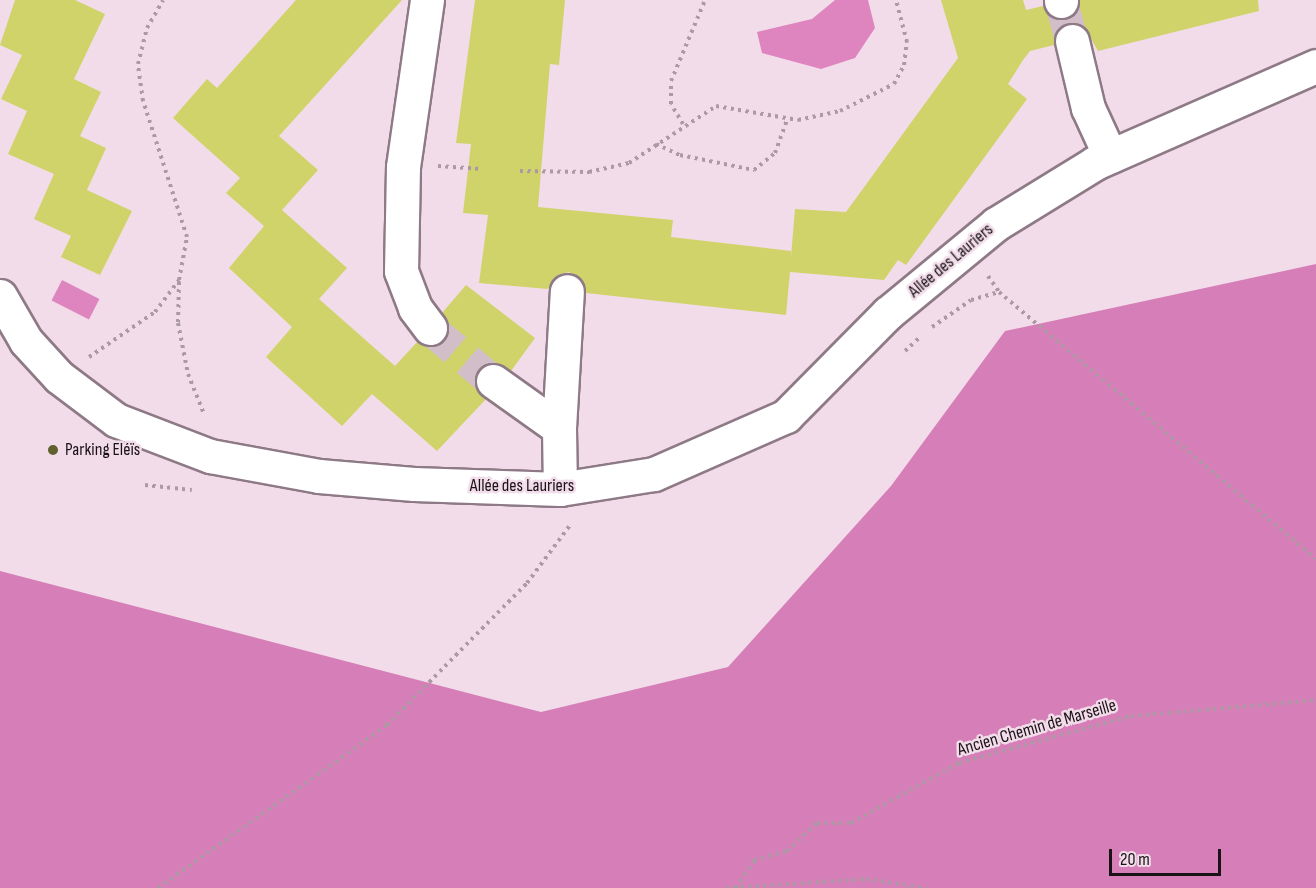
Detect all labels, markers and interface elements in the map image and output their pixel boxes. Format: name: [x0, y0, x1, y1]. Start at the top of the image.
street label: Allée des Lauriers: [904, 219, 998, 303]
place label: Parking Eléïs: [65, 439, 140, 461]
marker: Parking Eléïs: [46, 443, 60, 457]
street label: Allée des Lauriers: [470, 475, 574, 497]
street label: Ancien Chemin de Marseille: [955, 695, 1119, 761]
scale bar: [1112, 837, 1224, 875]
text: 20 m: [1120, 849, 1150, 870]

